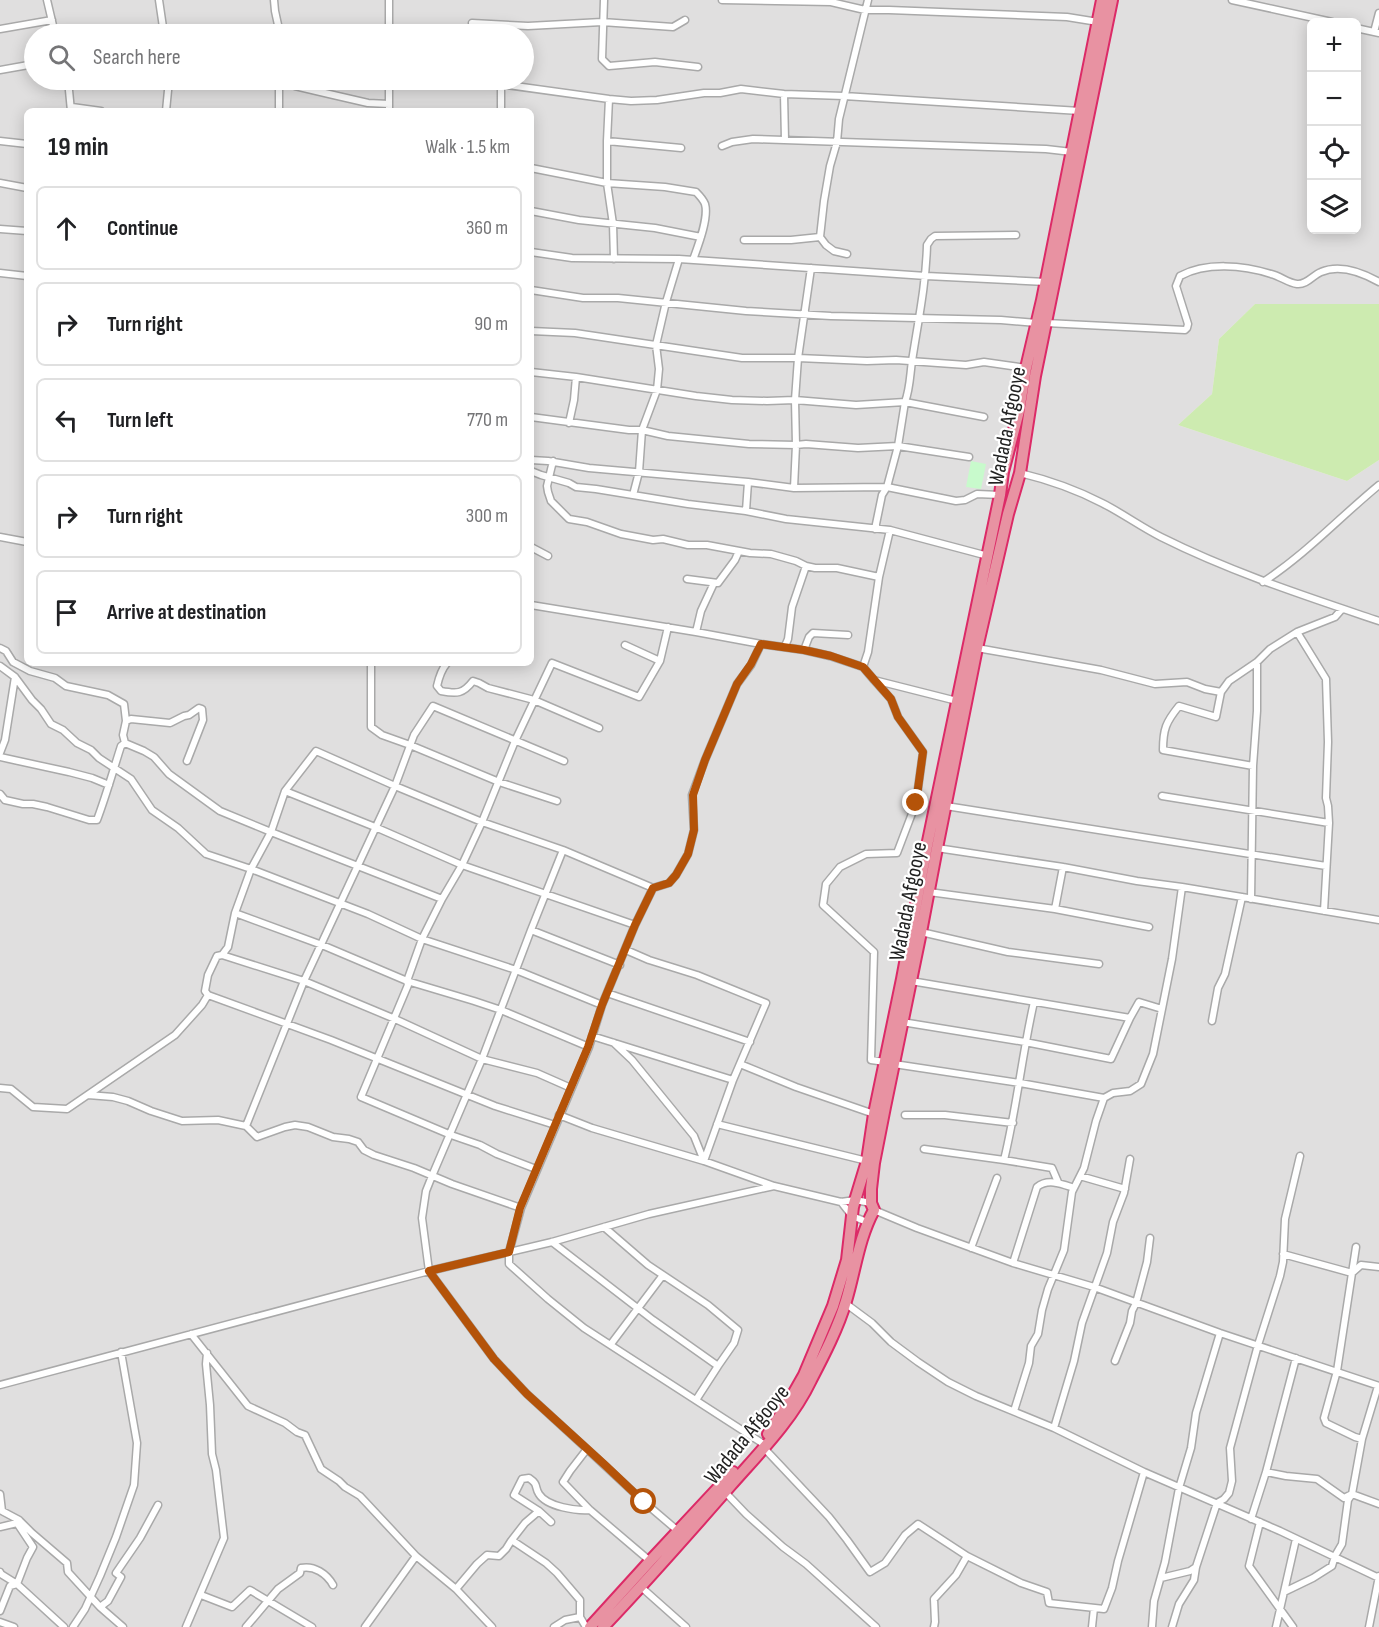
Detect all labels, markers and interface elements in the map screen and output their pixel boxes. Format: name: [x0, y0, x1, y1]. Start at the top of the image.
map controls: [1307, 18, 1361, 234]
button: +: [1307, 18, 1361, 72]
search box: [24, 24, 534, 90]
icon: search: [45, 41, 78, 74]
text: Search here: [93, 44, 180, 71]
button: −: [1307, 72, 1361, 126]
button: locate: [1307, 126, 1361, 180]
text: 19 min: [48, 132, 109, 163]
text: Walk · 1.5 km: [425, 135, 510, 159]
button: layers: [1307, 180, 1361, 234]
icon: ahead: [50, 212, 83, 245]
text: Continue: [107, 215, 178, 242]
text: 360 m: [466, 216, 508, 240]
icon: right: [50, 308, 83, 341]
text: Turn right: [107, 311, 183, 338]
text: 90 m: [474, 312, 508, 336]
street label: Wadada Afgooye: [983, 365, 1032, 488]
icon: left: [50, 404, 83, 437]
text: Turn left: [107, 407, 173, 434]
text: 770 m: [467, 408, 508, 432]
icon: right: [50, 500, 83, 533]
text: Turn right: [107, 503, 183, 530]
text: 300 m: [466, 504, 508, 528]
icon: arrive: [50, 596, 83, 629]
text: Arrive at destination: [107, 599, 266, 626]
route end: [902, 789, 928, 815]
street label: Wadada Afgooye: [884, 840, 933, 963]
street label: Wadada Afgooye: [699, 1380, 796, 1490]
route start: [630, 1488, 656, 1514]

